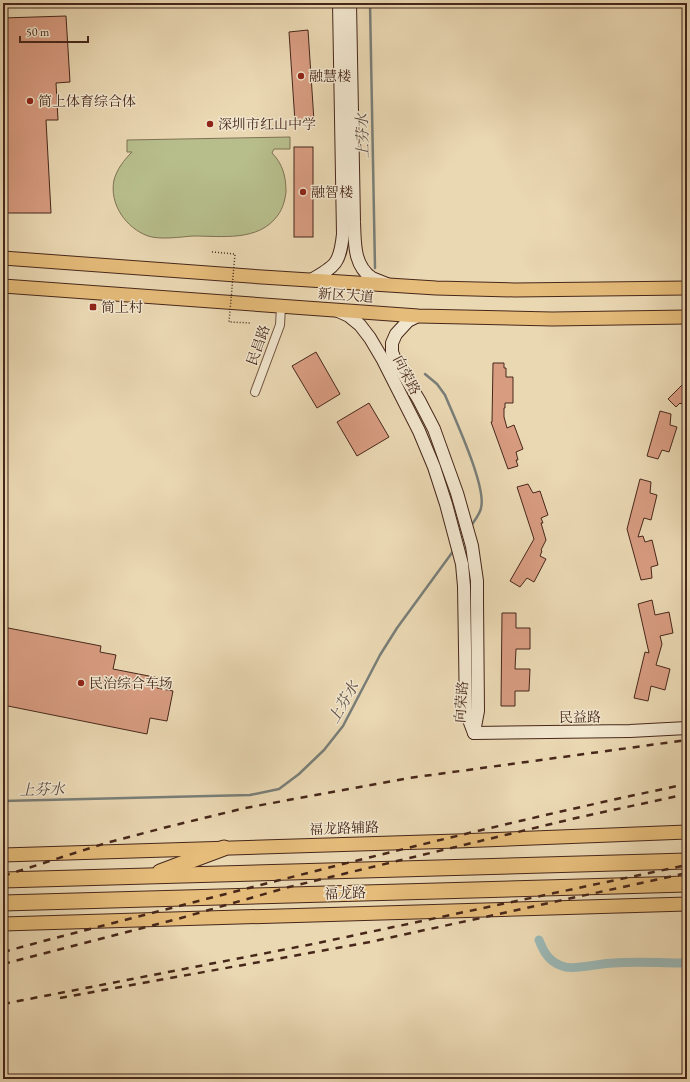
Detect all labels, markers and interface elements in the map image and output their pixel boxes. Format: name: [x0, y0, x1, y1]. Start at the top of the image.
scale bar: [20, 18, 88, 44]
text: 50 m: [26, 24, 50, 40]
place label: 融慧楼: [309, 67, 351, 85]
marker: 融慧楼: [296, 71, 306, 81]
place label: 简上体育综合体: [38, 92, 136, 110]
marker: 简上体育综合体: [25, 96, 35, 106]
water label: 上芬水: [352, 111, 372, 159]
place label: 深圳市红山中学: [218, 115, 316, 133]
marker: 深圳市红山中学: [205, 119, 215, 129]
place label: 融智楼: [311, 183, 353, 201]
marker: 融智楼: [298, 187, 308, 197]
street label: 新区大道: [317, 284, 375, 306]
place label: 简上村: [101, 298, 143, 316]
marker: 简上村: [88, 302, 98, 312]
street label: 民昌路: [242, 322, 274, 368]
street label: 向荣路: [389, 352, 425, 398]
place label: 民治综合车场: [89, 674, 173, 692]
water label: 上芬水: [324, 676, 363, 726]
marker: 民治综合车场: [76, 678, 86, 688]
street label: 向荣路: [451, 680, 471, 724]
street label: 民益路: [559, 708, 601, 726]
water label: 上芬水: [19, 779, 67, 799]
street label: 福龙路辅路: [309, 818, 379, 838]
street label: 福龙路: [324, 883, 366, 903]

